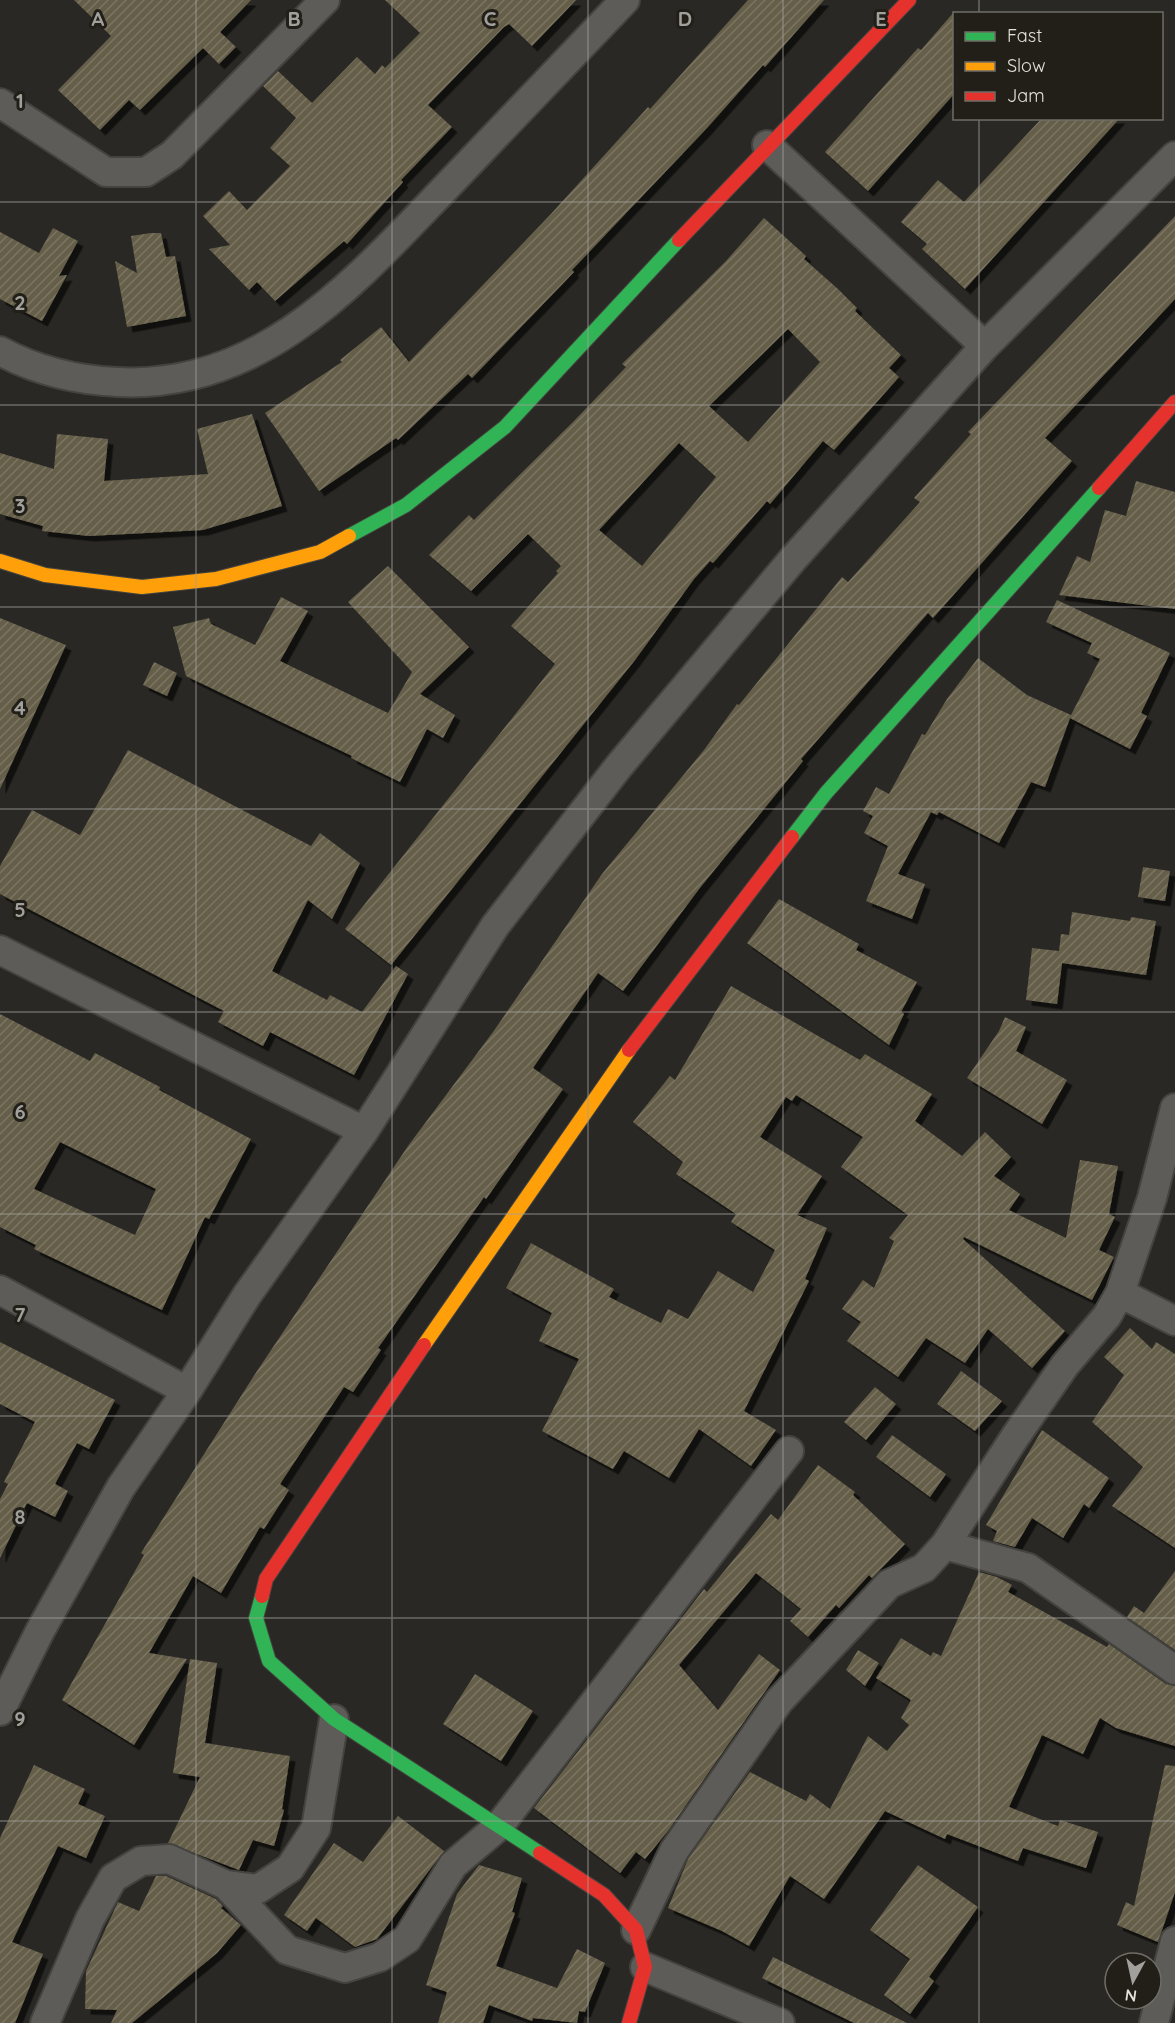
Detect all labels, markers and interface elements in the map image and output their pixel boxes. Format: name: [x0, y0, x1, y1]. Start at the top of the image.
text: A: [92, 6, 105, 31]
text: B: [287, 6, 301, 31]
text: C: [484, 6, 497, 31]
text: D: [678, 6, 692, 31]
text: E: [875, 6, 887, 31]
legend: [953, 12, 1163, 120]
text: Fast: [1007, 24, 1042, 47]
text: Slow: [1007, 54, 1045, 77]
text: Jam: [1007, 84, 1045, 107]
text: 1: [16, 88, 24, 113]
text: 2: [14, 290, 26, 315]
text: 3: [15, 493, 25, 518]
text: 4: [14, 695, 26, 720]
text: 5: [14, 897, 26, 922]
text: 6: [14, 1099, 26, 1124]
text: 7: [15, 1302, 26, 1327]
text: 8: [15, 1504, 26, 1529]
text: 9: [14, 1706, 26, 1731]
north arrow: [1103, 1951, 1163, 2011]
text: N: [1124, 1985, 1138, 2007]

